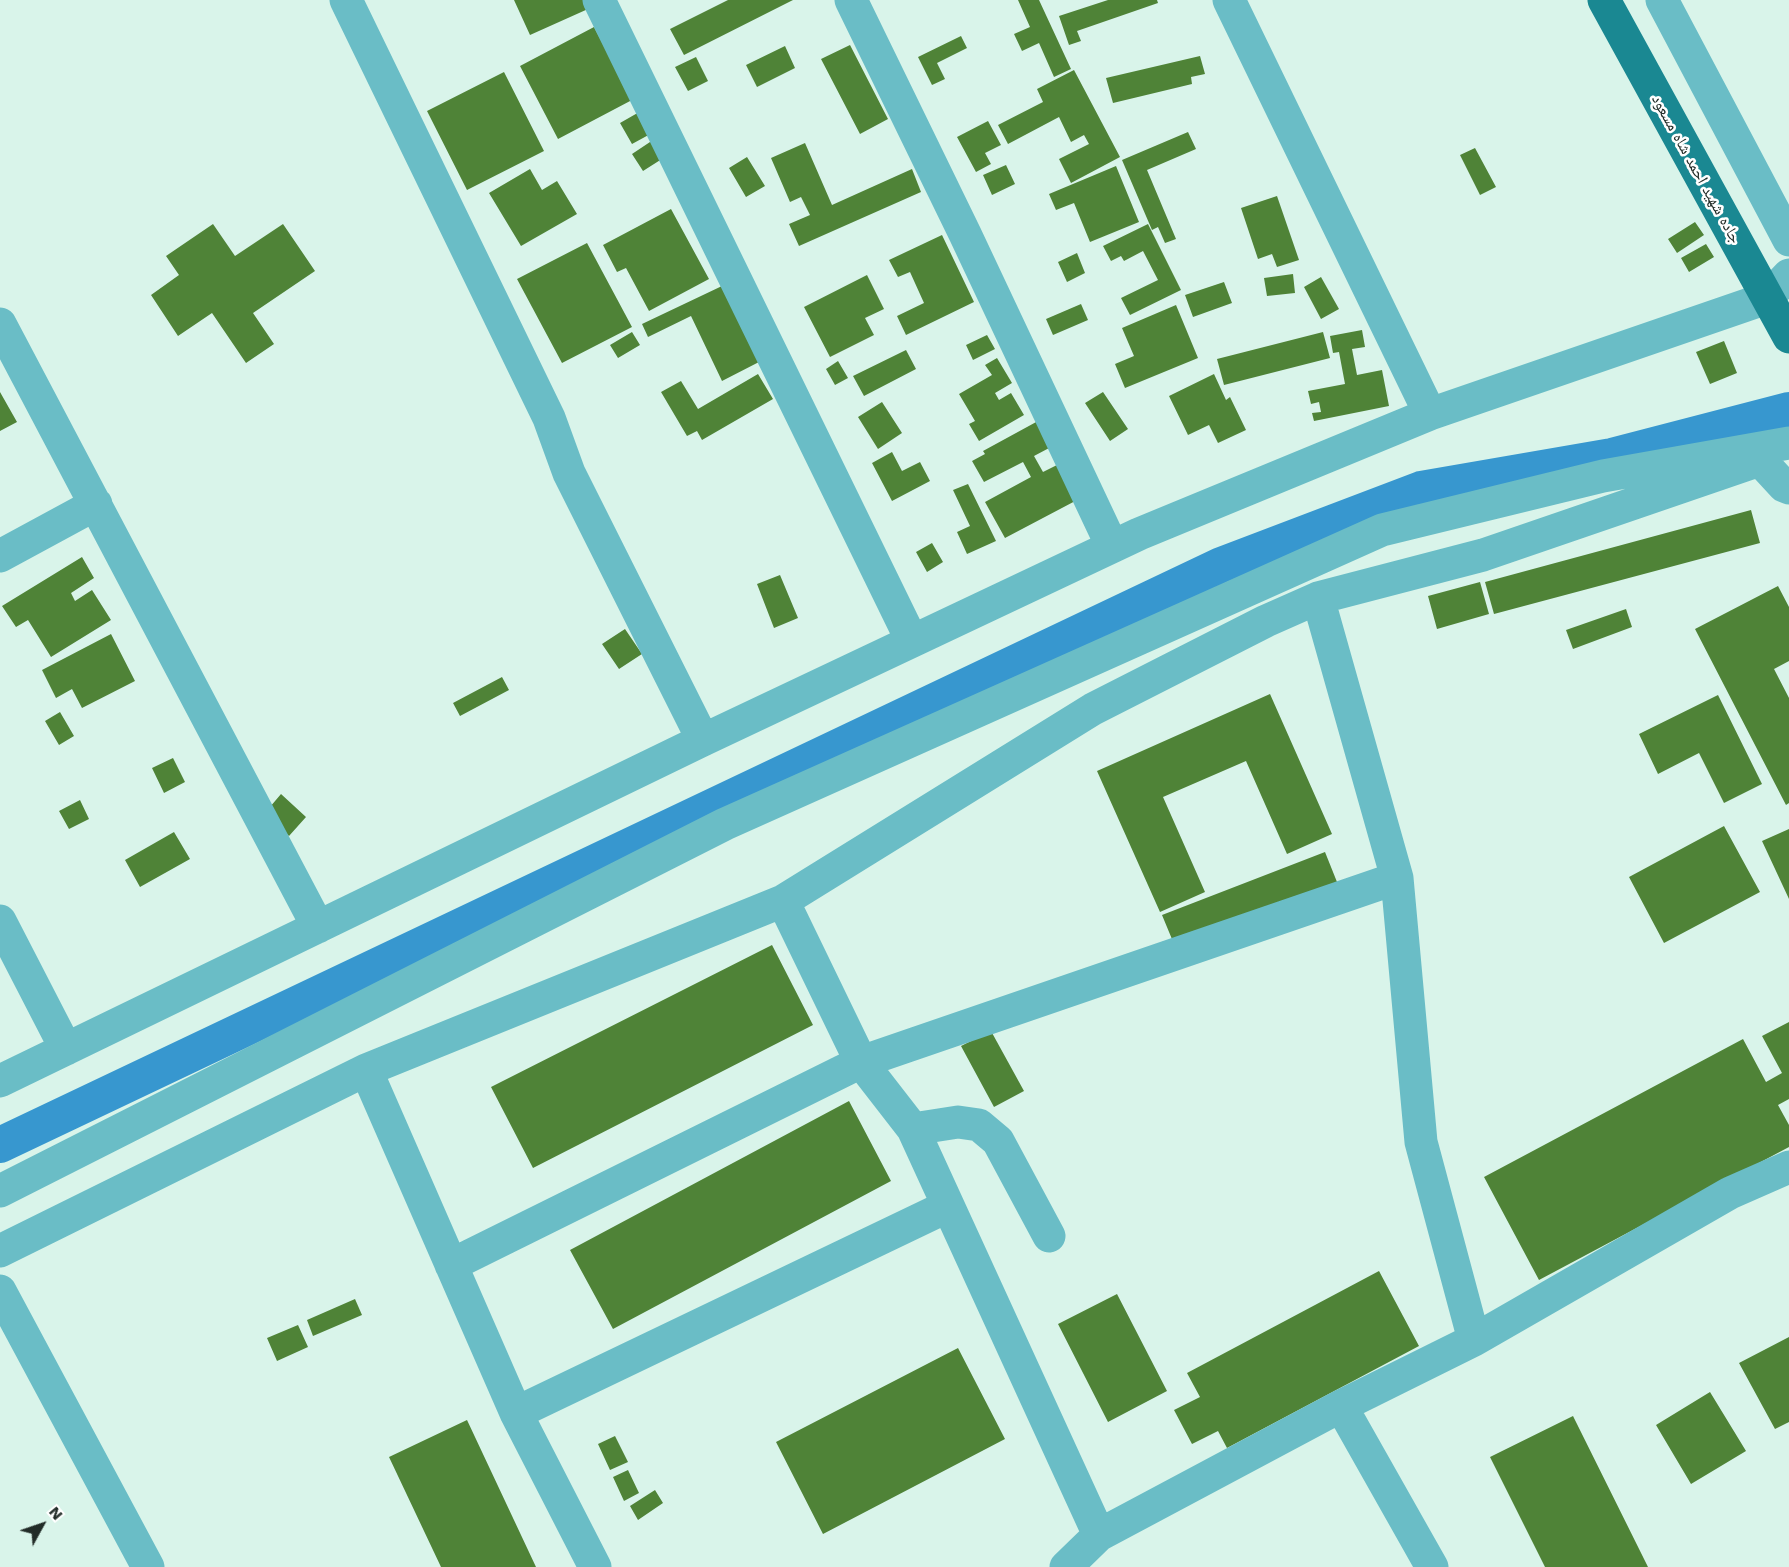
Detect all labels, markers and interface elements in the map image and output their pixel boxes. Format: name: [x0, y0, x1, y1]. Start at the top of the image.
street label: جاده شهيد احمد شاه مسعود: [1647, 91, 1745, 247]
north arrow: [12, 1495, 72, 1555]
text: N: [45, 1502, 67, 1524]

